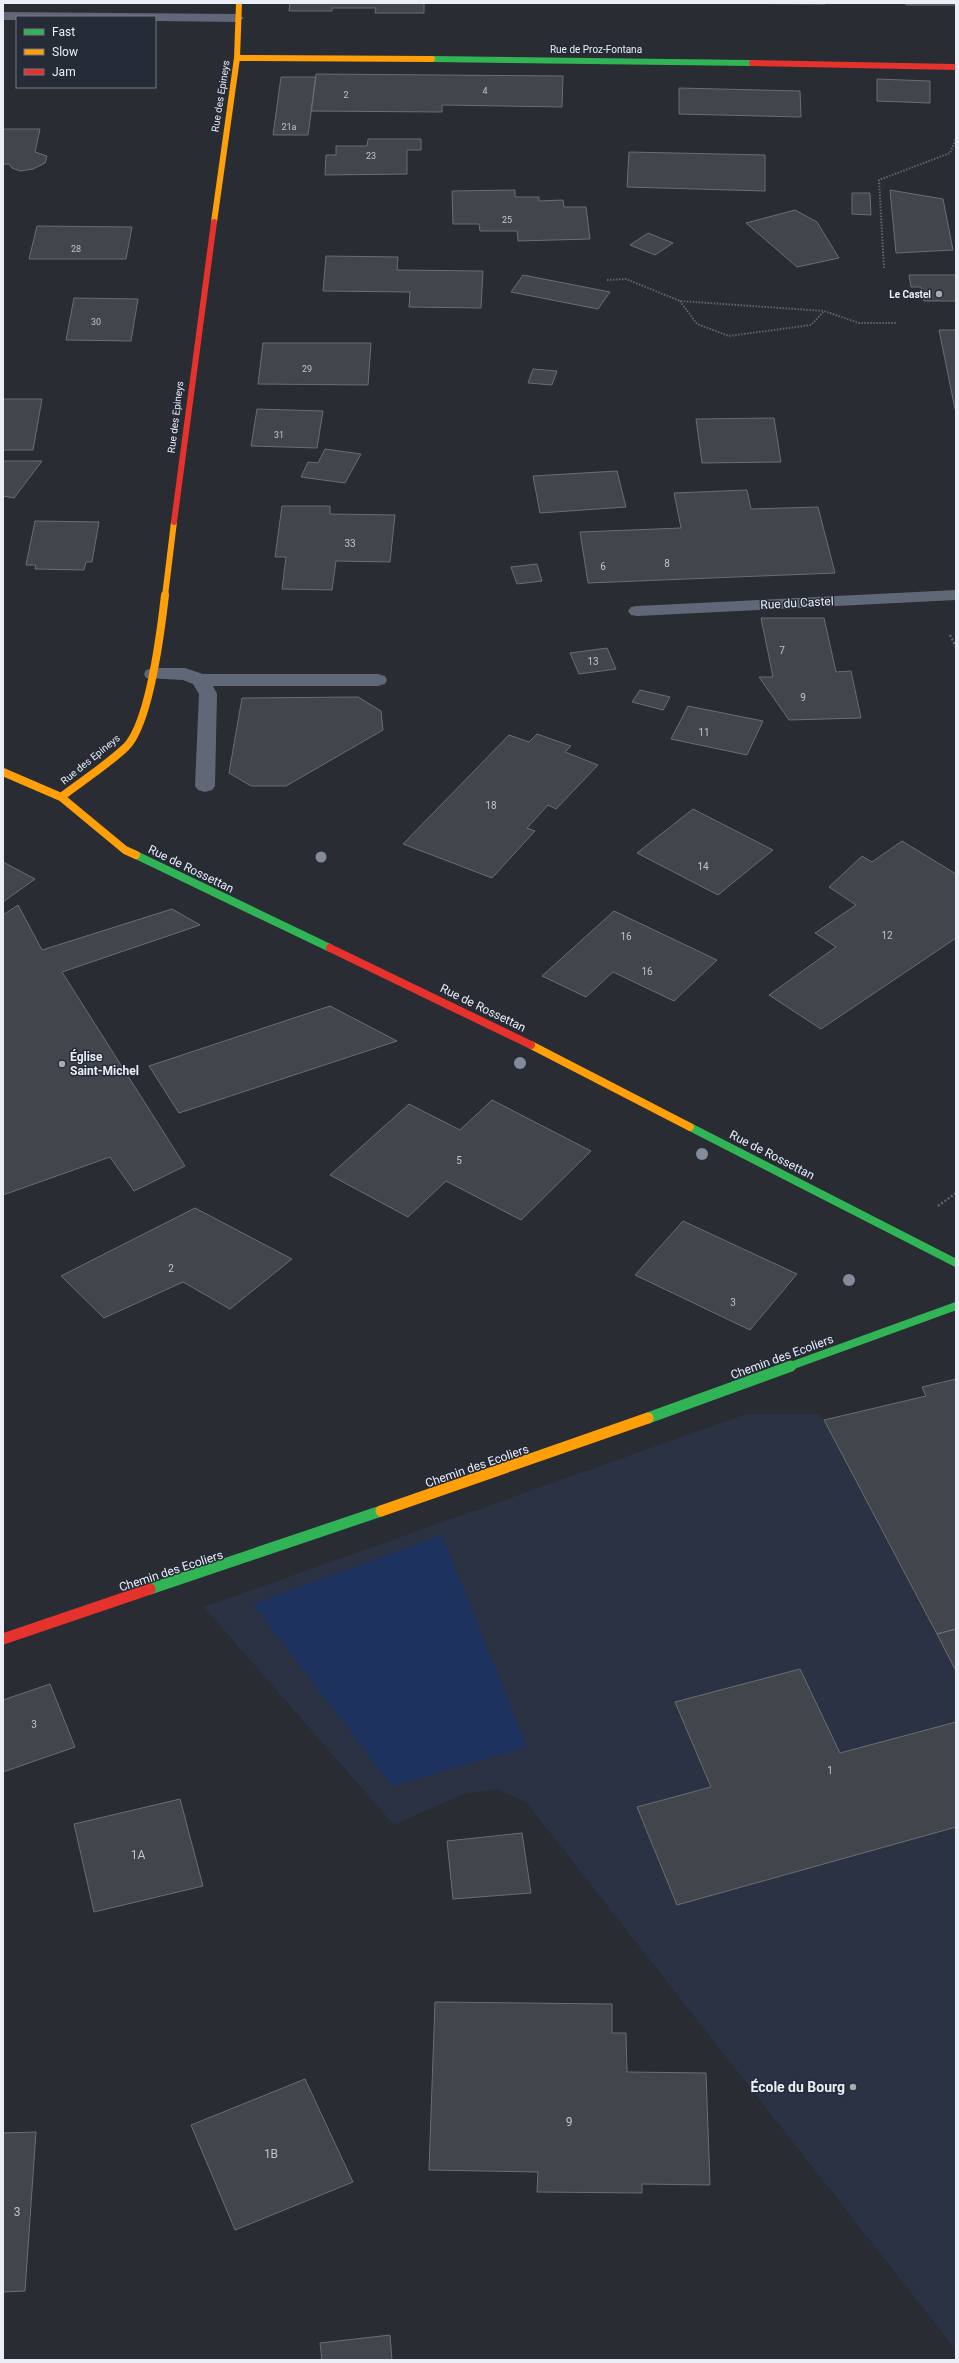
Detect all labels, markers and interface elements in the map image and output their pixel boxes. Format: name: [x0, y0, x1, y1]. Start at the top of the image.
legend: [16, 16, 156, 88]
text: Fast: [52, 25, 75, 39]
street label: Rue de Proz-Fontana: [550, 44, 642, 55]
text: Slow: [52, 45, 78, 59]
street label: Rue des Epineys: [209, 59, 232, 133]
text: Jam: [52, 65, 76, 79]
house number: 4: [482, 86, 488, 96]
house number: 2: [343, 90, 349, 100]
house number: 21a: [281, 122, 297, 132]
house number: 23: [366, 151, 376, 161]
house number: 25: [502, 215, 512, 225]
house number: 28: [71, 244, 81, 254]
place label: Le Castel: [889, 289, 931, 300]
marker: Le Castel: [934, 289, 944, 299]
house number: 30: [91, 317, 101, 327]
house number: 29: [302, 364, 312, 374]
street label: Rue des Epineys: [166, 380, 185, 454]
house number: 31: [274, 430, 284, 440]
house number: 33: [344, 538, 356, 549]
house number: 8: [664, 558, 670, 569]
house number: 6: [600, 561, 606, 572]
street label: Rue du Castel: [760, 594, 834, 612]
house number: 7: [779, 645, 785, 656]
house number: 13: [587, 656, 599, 667]
house number: 9: [800, 692, 806, 703]
house number: 11: [698, 727, 710, 738]
street label: Rue des Epineys: [59, 732, 122, 786]
house number: 18: [485, 800, 497, 811]
street label: Rue de Rossettan: [146, 842, 236, 896]
house number: 14: [697, 861, 709, 872]
house number: 12: [881, 930, 893, 941]
house number: 16: [620, 931, 632, 942]
house number: 16: [641, 966, 653, 977]
street label: Rue de Rossettan: [438, 981, 528, 1035]
place label: Église Saint-Michel: [70, 1049, 139, 1078]
marker: Église Saint-Michel: [57, 1059, 67, 1069]
street label: Rue de Rossettan: [727, 1128, 817, 1182]
house number: 5: [456, 1155, 462, 1166]
house number: 2: [168, 1263, 174, 1274]
house number: 3: [730, 1297, 736, 1308]
street label: Chemin des Ecoliers: [729, 1332, 835, 1382]
street label: Chemin des Ecoliers: [423, 1442, 531, 1490]
street label: Chemin des Ecoliers: [117, 1548, 225, 1594]
house number: 3: [31, 1719, 37, 1730]
house number: 1: [827, 1765, 833, 1776]
house number: 1A: [131, 1848, 145, 1862]
place label: École du Bourg: [750, 2078, 845, 2095]
marker: École du Bourg: [848, 2082, 858, 2092]
house number: 9: [566, 2115, 572, 2129]
house number: 1B: [264, 2147, 278, 2161]
house number: 3: [14, 2205, 20, 2219]

